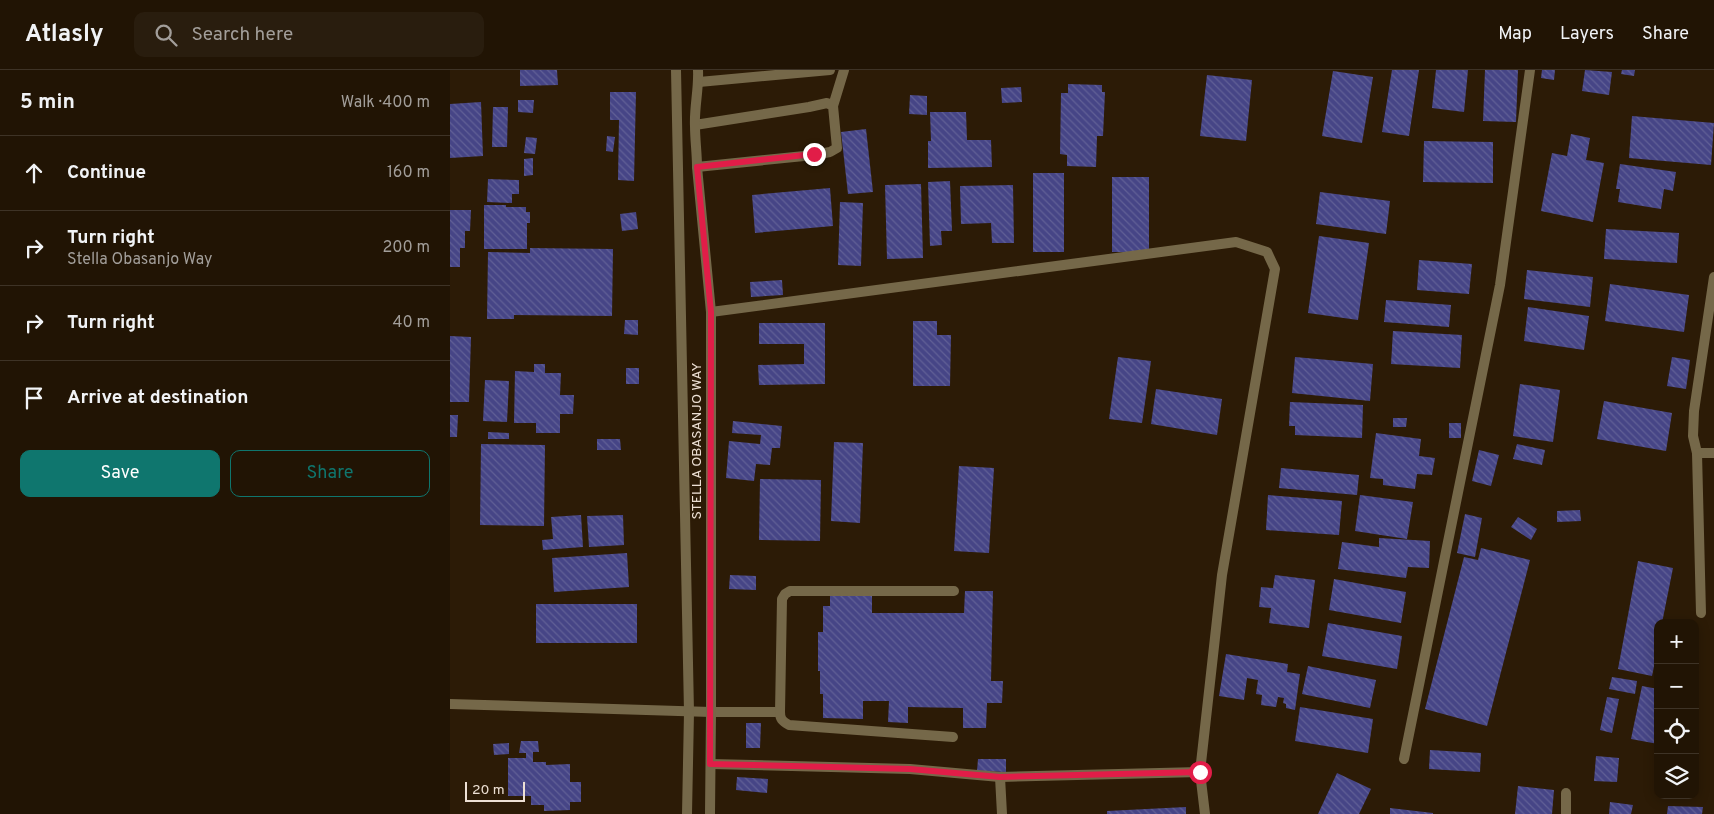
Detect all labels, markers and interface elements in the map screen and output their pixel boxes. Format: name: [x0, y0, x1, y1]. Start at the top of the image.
search box: [134, 12, 484, 57]
text: Atlasly: [25, 20, 104, 50]
icon: search: [152, 21, 180, 49]
text: Search here: [192, 23, 293, 47]
text: Map: [1498, 23, 1532, 46]
text: Layers: [1560, 23, 1614, 46]
text: Share: [1642, 23, 1689, 46]
text: 5 min: [20, 89, 75, 116]
text: Walk · 400 m: [341, 93, 430, 113]
route end: [803, 143, 826, 166]
icon: ahead: [20, 159, 48, 187]
text: Continue: [67, 161, 146, 185]
text: 160 m: [387, 163, 430, 183]
text: Turn right: [67, 226, 155, 250]
icon: right: [20, 234, 48, 262]
text: 200 m: [382, 238, 430, 258]
text: Stella Obasanjo Way: [67, 250, 213, 270]
icon: right: [20, 309, 48, 337]
text: Turn right: [67, 311, 155, 335]
text: 40 m: [392, 313, 430, 333]
street label: STELLA OBASANJO WAY: [689, 362, 706, 520]
icon: arrive: [20, 384, 48, 412]
text: Arrive at destination: [67, 386, 248, 410]
button: Save: [20, 450, 220, 497]
button: Share: [230, 450, 430, 497]
map controls: [1654, 619, 1699, 799]
button: +: [1654, 619, 1699, 664]
button: −: [1654, 664, 1699, 709]
button: locate: [1654, 709, 1699, 754]
button: layers: [1654, 754, 1699, 799]
route start: [1189, 761, 1212, 784]
scale bar: [465, 779, 525, 802]
text: 20 m: [472, 782, 505, 799]

